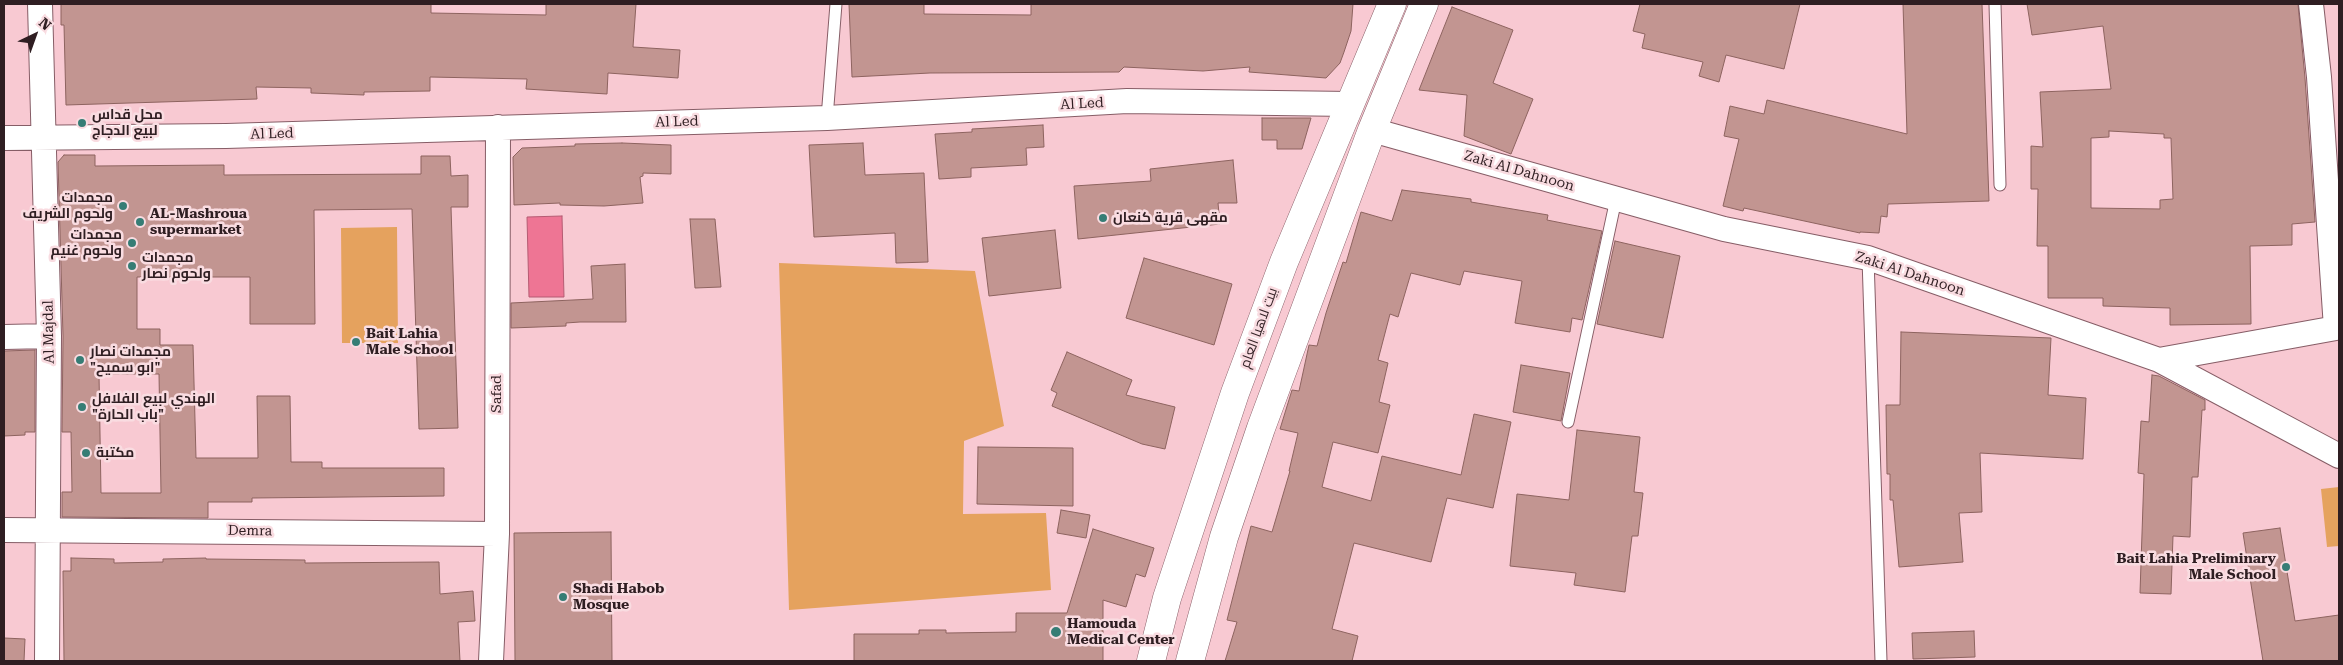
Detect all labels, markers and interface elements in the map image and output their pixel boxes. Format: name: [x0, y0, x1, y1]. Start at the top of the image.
north arrow: [10, 10, 60, 60]
text: N: [36, 14, 54, 33]
street label: Al Led: [1060, 94, 1104, 114]
place label: محل قداس لبيع الدجاج: [92, 107, 163, 140]
street label: Al Led: [655, 113, 699, 131]
marker: محل قداس لبيع الدجاج: [76, 117, 88, 129]
street label: Al Led: [250, 125, 294, 143]
street label: Zaki Al Dahnoon: [1462, 147, 1576, 195]
place label: مجمدات ولحوم الشريف: [22, 190, 113, 222]
marker: مجمدات ولحوم الشريف: [117, 200, 129, 212]
place label: AL-Mashroua supermarket: [150, 206, 247, 238]
place label: مقهى قرية كنعان: [1113, 210, 1228, 226]
marker: مقهى قرية كنعان: [1097, 212, 1109, 224]
marker: AL-Mashroua supermarket: [134, 216, 146, 228]
place label: مجمدات ولحوم غنيم: [51, 227, 122, 260]
marker: مجمدات ولحوم غنيم: [126, 237, 138, 249]
street label: Zaki Al Dahnoon: [1853, 248, 1967, 300]
place label: مجمدات ولحوم نصار: [142, 250, 211, 282]
marker: مجمدات ولحوم نصار: [126, 260, 138, 272]
street label: بيت لاهيا العام: [1237, 286, 1281, 370]
street label: Al Majdal: [40, 300, 58, 364]
place label: Bait Lahia Male School: [366, 326, 453, 358]
marker: Bait Lahia Male School: [350, 336, 362, 348]
place label: مجمدات نصار "ابو سميح": [90, 344, 171, 377]
marker: مجمدات نصار "ابو سميح": [74, 354, 86, 366]
street label: Safad: [489, 375, 505, 413]
place label: الهندي لبيع الفلافل "باب الحارة": [92, 391, 215, 424]
marker: الهندي لبيع الفلافل "باب الحارة": [76, 401, 88, 413]
place label: مكتبة: [96, 445, 134, 461]
marker: مكتبة: [80, 447, 92, 459]
street label: Demra: [228, 522, 272, 540]
place label: Bait Lahia Preliminary Male School: [2117, 551, 2276, 584]
marker: Bait Lahia Preliminary Male School: [2280, 561, 2292, 573]
place label: Shadi Habob Mosque: [573, 581, 664, 614]
marker: Shadi Habob Mosque: [557, 591, 569, 603]
place label: Hamouda Medical Center: [1067, 616, 1175, 648]
marker: Hamouda Medical Center: [1049, 625, 1063, 639]

